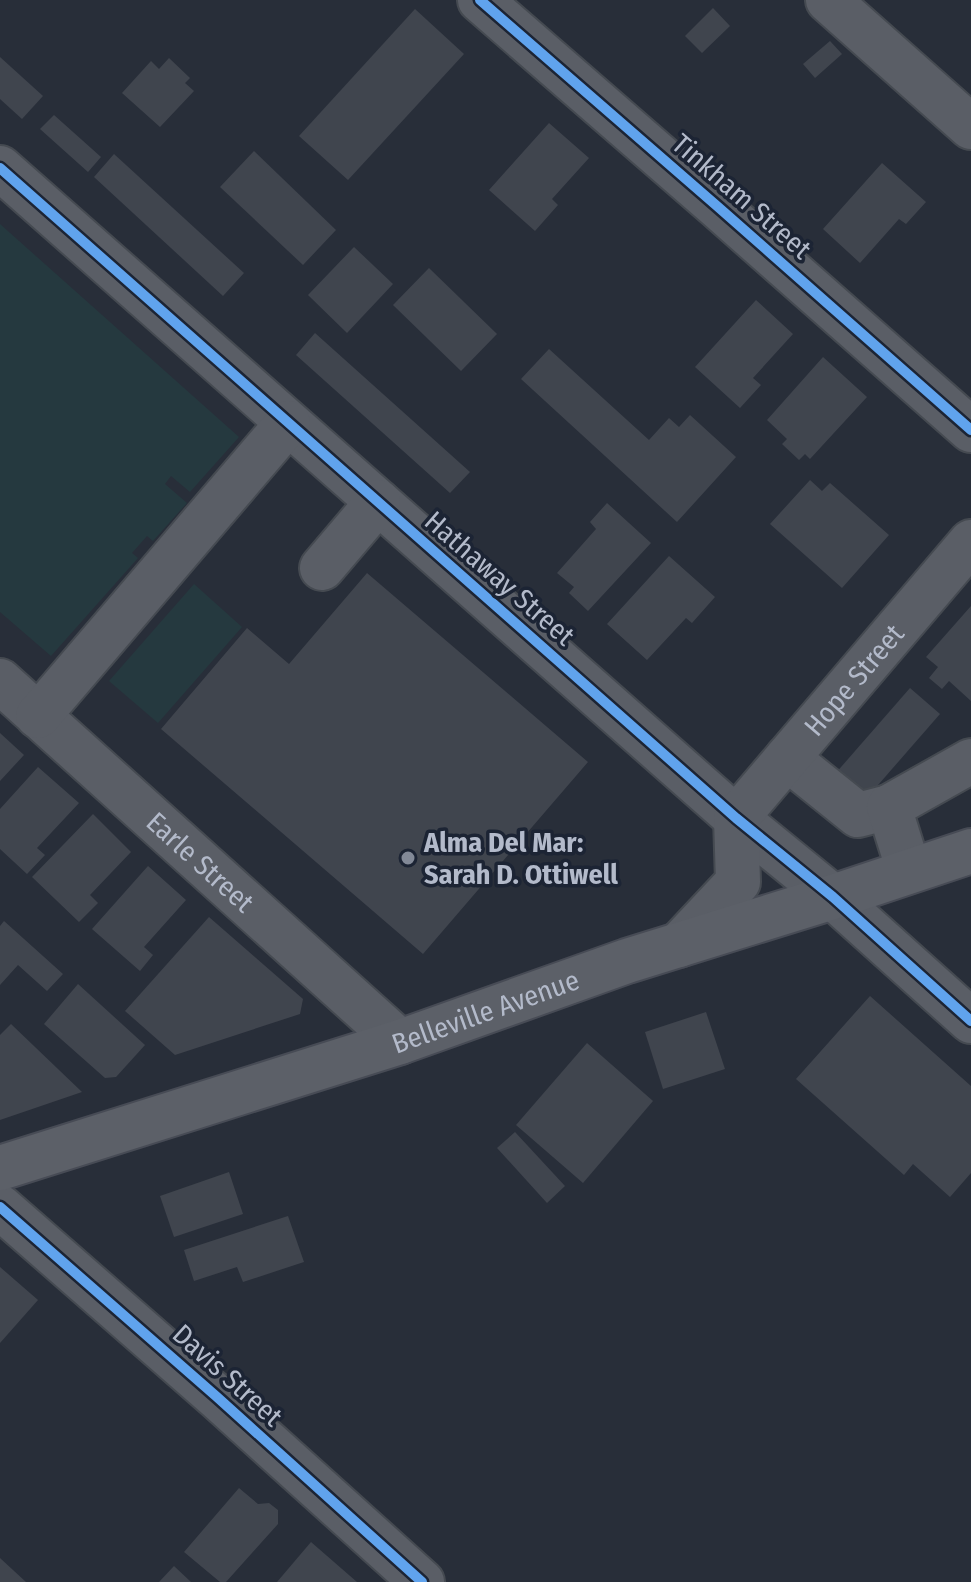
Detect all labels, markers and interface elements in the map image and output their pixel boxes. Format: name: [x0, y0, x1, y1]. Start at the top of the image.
street label: Tinkham Street: [665, 127, 819, 266]
street label: Hathaway Street: [418, 504, 582, 653]
street label: Hope Street: [798, 617, 911, 742]
street label: Earle Street: [140, 805, 261, 920]
place label: Alma Del Mar: Sarah D. Ottiwell: [423, 826, 618, 891]
marker: Alma Del Mar: Sarah D. Ottiwell: [399, 849, 417, 867]
street label: Belleville Avenue: [387, 963, 584, 1061]
street label: Davis Street: [166, 1318, 290, 1434]

